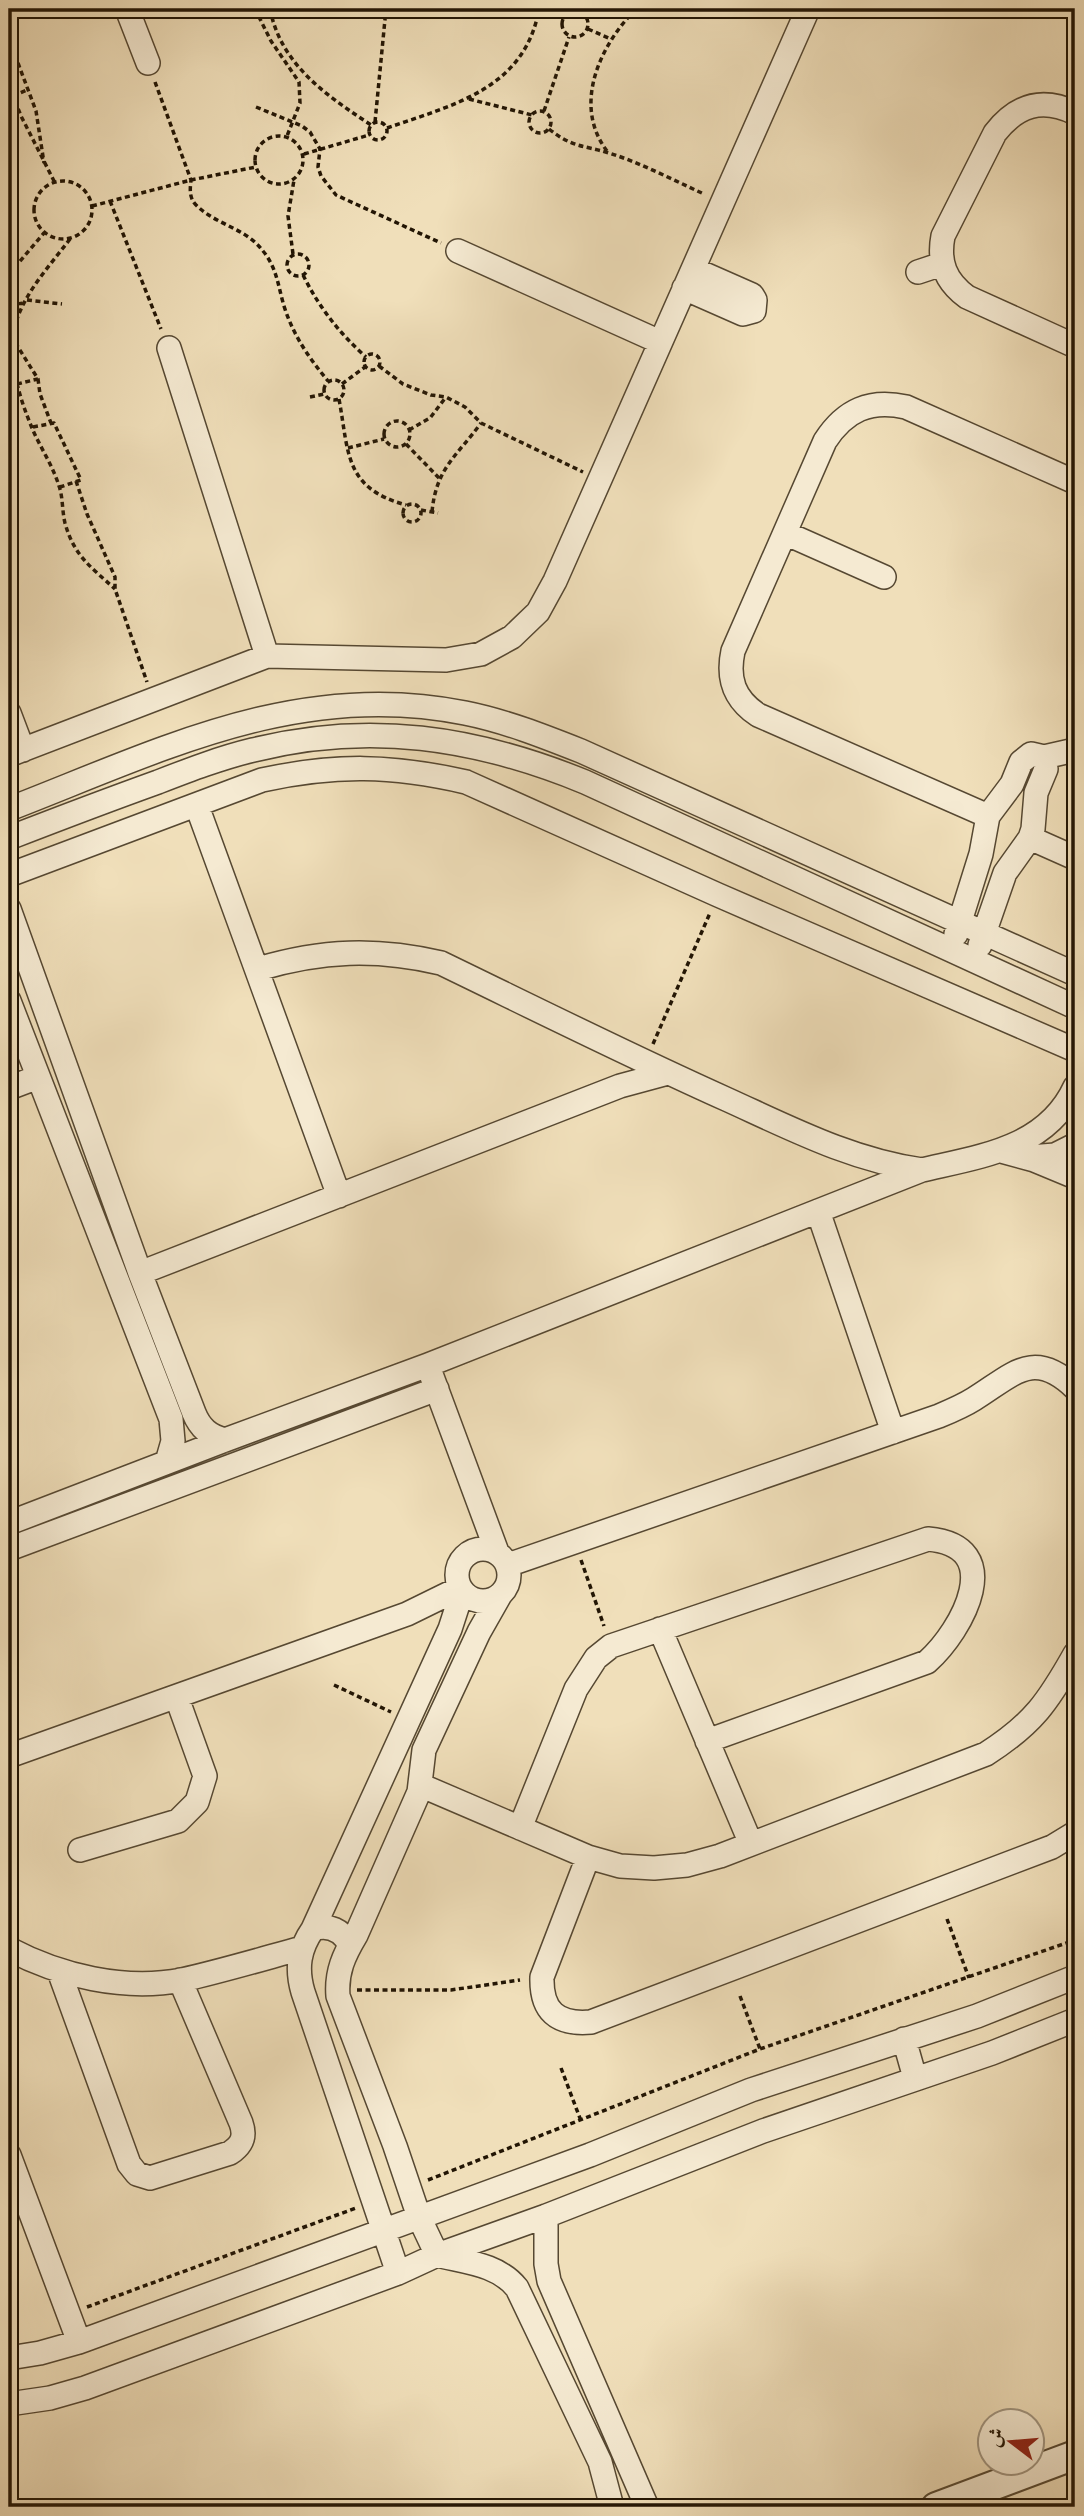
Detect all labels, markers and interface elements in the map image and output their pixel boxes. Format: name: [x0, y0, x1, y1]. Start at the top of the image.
north arrow: [976, 2408, 1046, 2478]
text: ش: [982, 2425, 1011, 2450]

